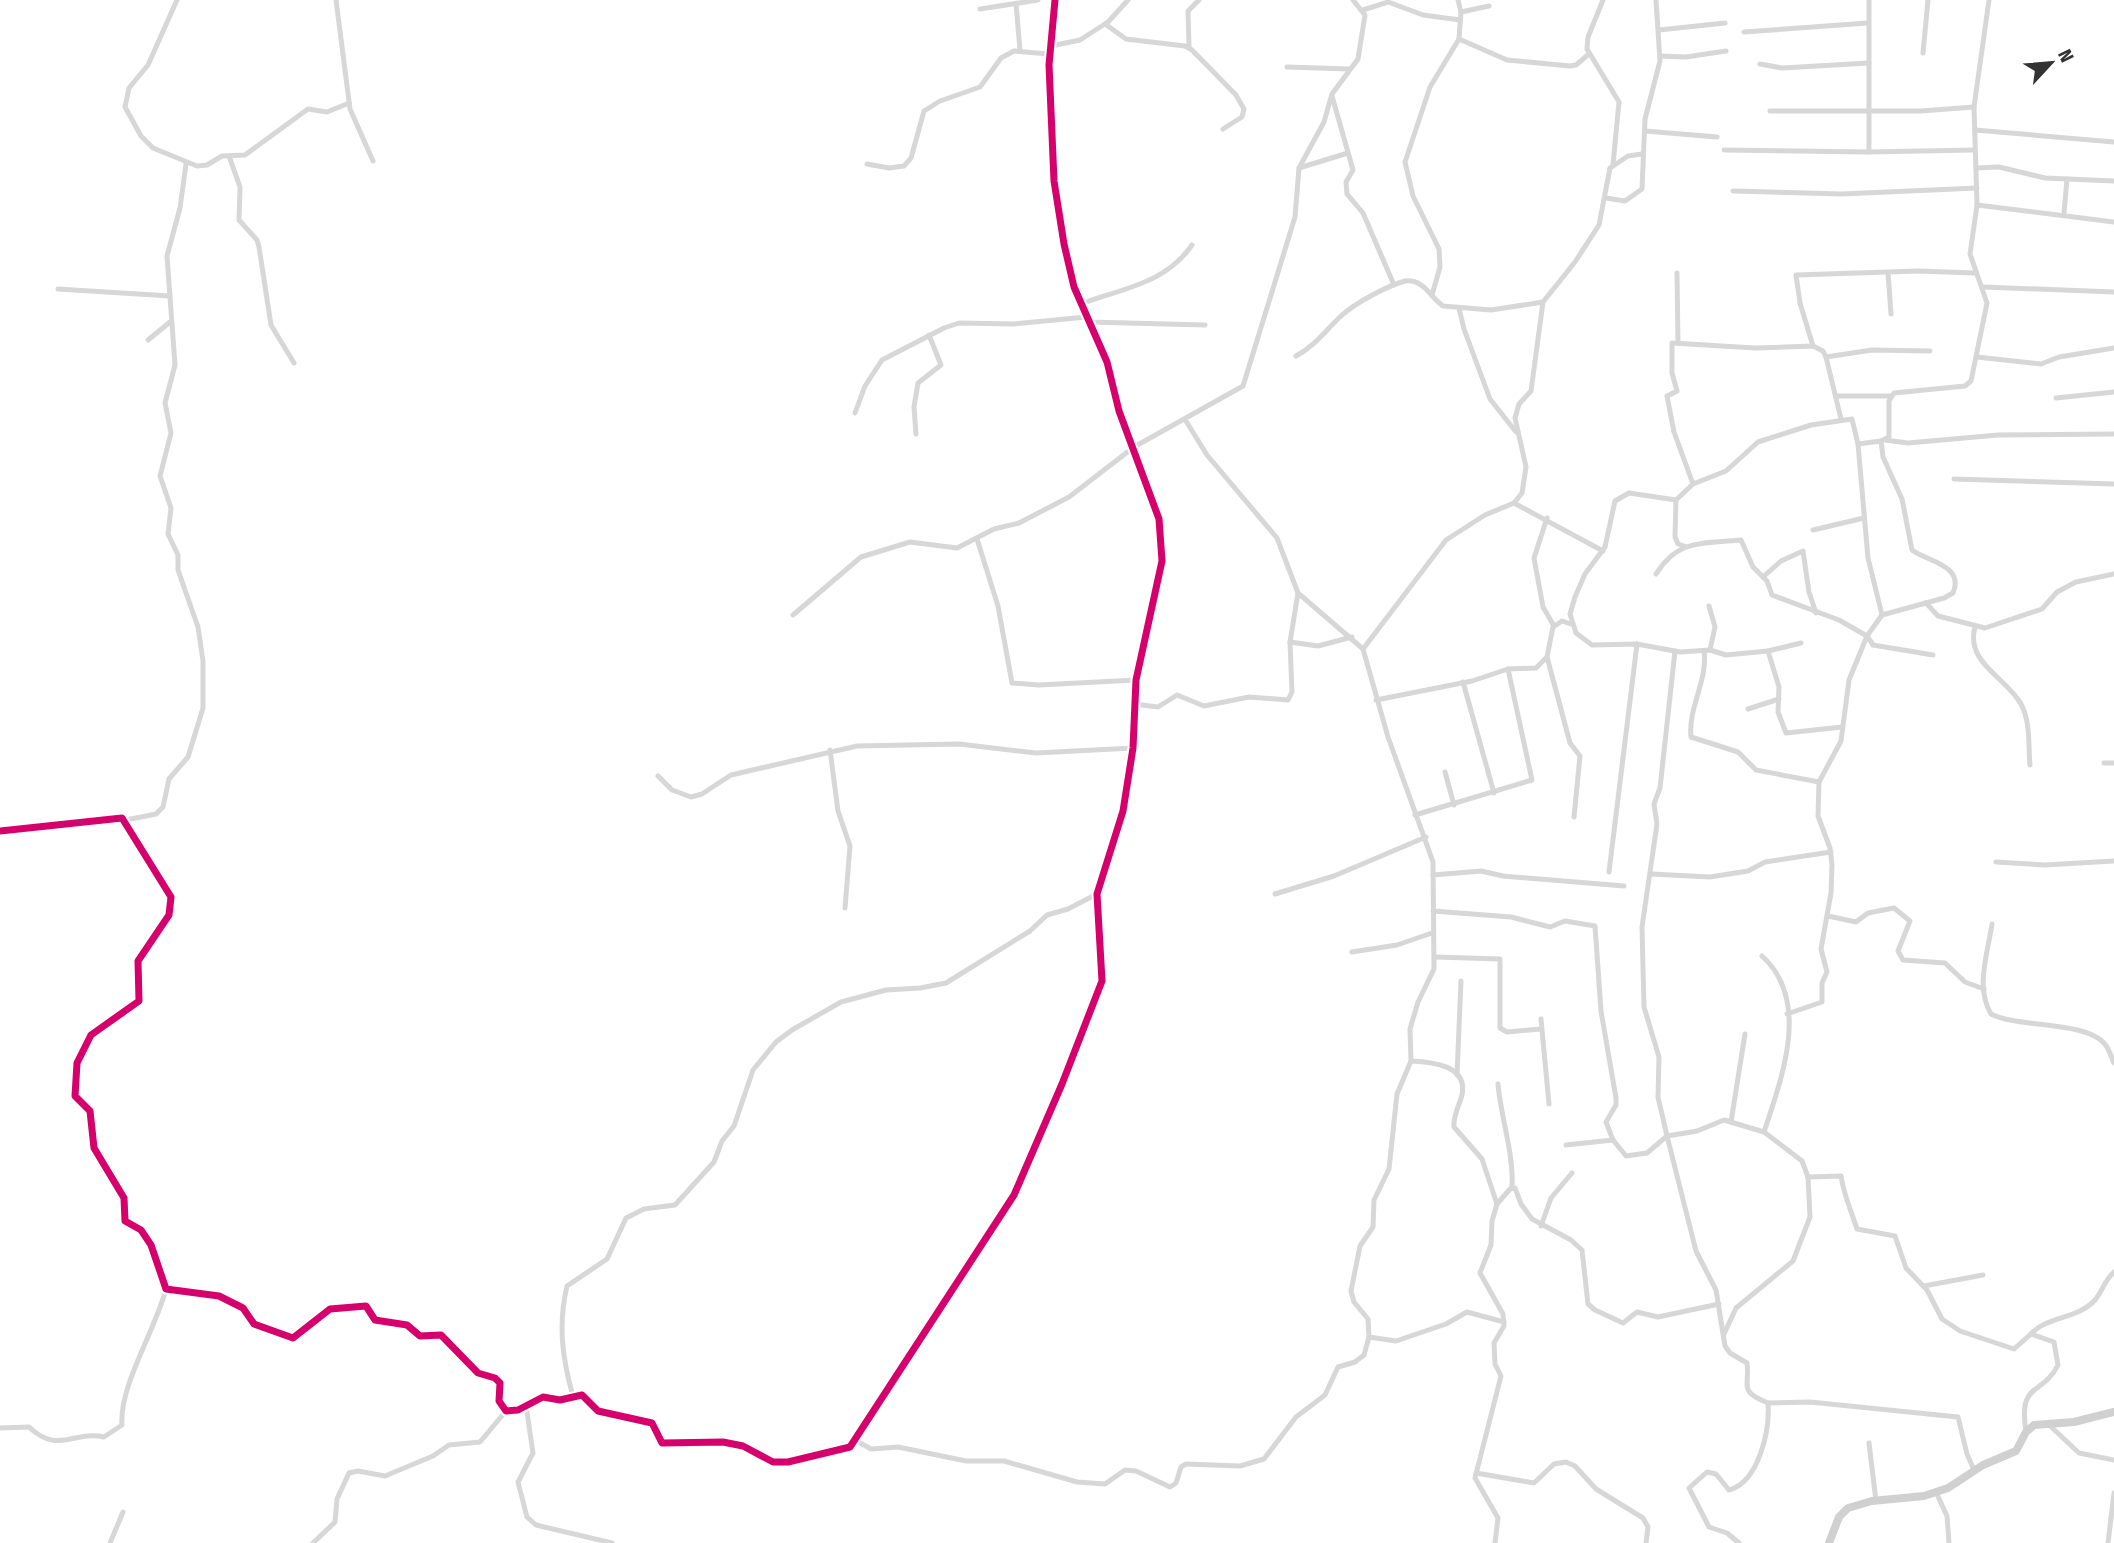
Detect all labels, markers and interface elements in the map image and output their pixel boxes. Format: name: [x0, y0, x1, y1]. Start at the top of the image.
north arrow: [2016, 28, 2086, 98]
text: N: [2053, 46, 2079, 66]

